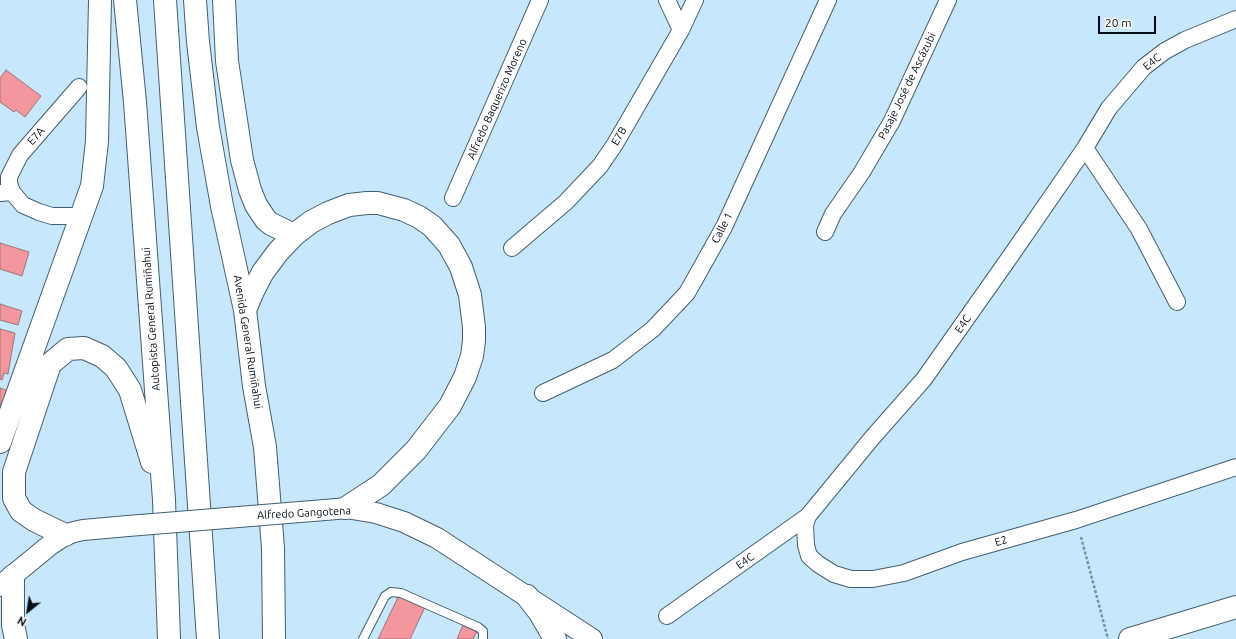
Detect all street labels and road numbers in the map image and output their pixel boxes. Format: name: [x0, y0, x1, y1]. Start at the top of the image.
street label: Pasaje José de Ascázubi: [875, 30, 939, 142]
street label: Alfredo Baquerizo Moreno: [464, 36, 530, 162]
street label: E4C: [1140, 51, 1164, 73]
street label: E7A: [25, 124, 47, 148]
street label: E7B: [608, 124, 630, 148]
street label: Calle 1: [709, 210, 735, 246]
street label: Autopista General Rumiñahui: [139, 247, 163, 391]
street label: Avenida General Rumiñahui: [231, 274, 265, 410]
street label: E4C: [952, 312, 974, 336]
street label: Alfredo Gangotena: [257, 504, 351, 522]
street label: E2: [993, 533, 1009, 549]
street label: E4C: [733, 550, 757, 572]

